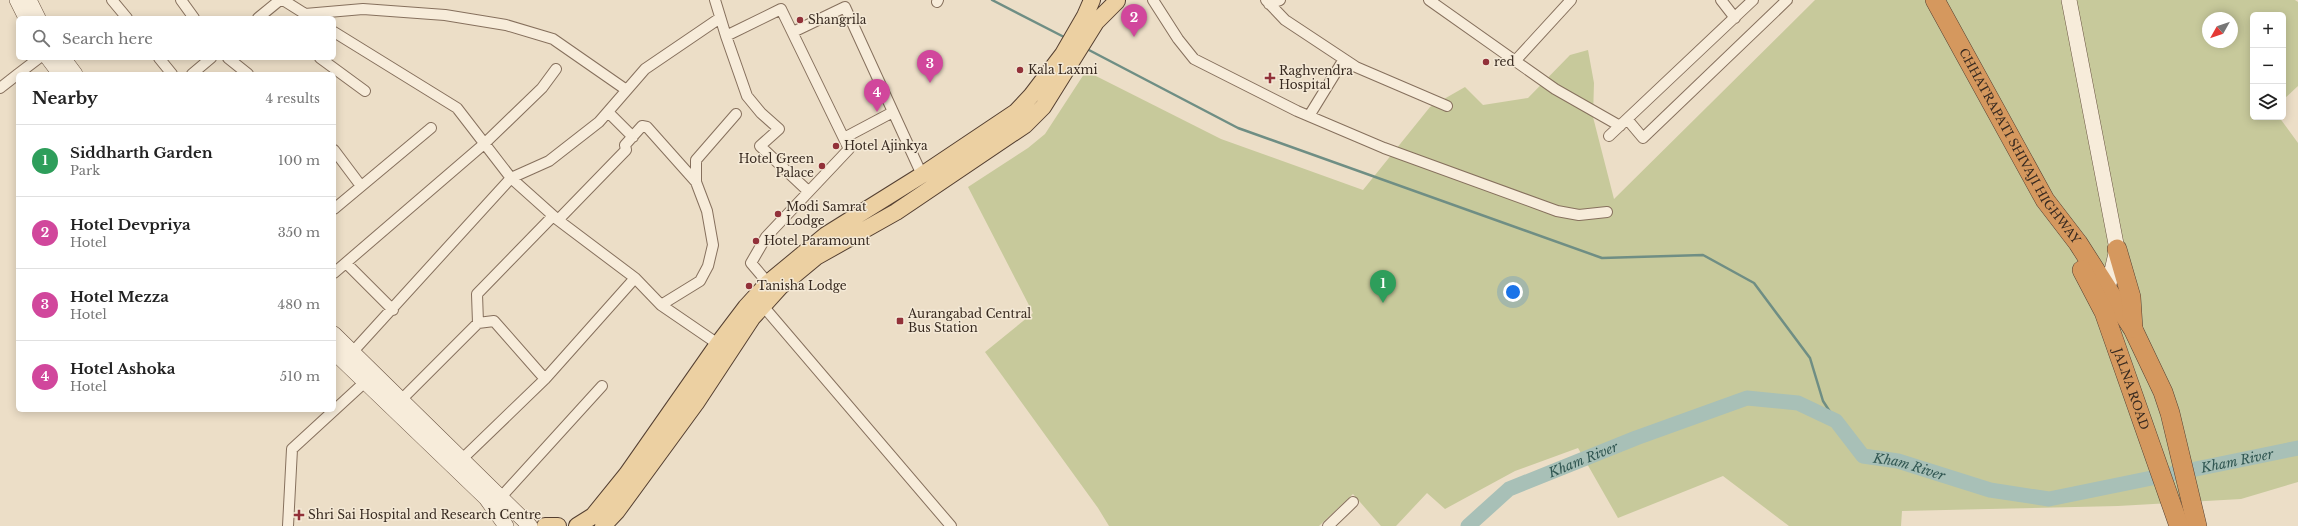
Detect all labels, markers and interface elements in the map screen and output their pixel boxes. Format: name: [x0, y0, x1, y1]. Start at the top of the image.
pin: 2: [1121, 4, 1147, 37]
place label: Shangrila: [808, 12, 867, 27]
north arrow: [2202, 12, 2238, 48]
map controls: [2250, 12, 2286, 120]
button: +: [2250, 12, 2286, 48]
marker: Shangrila: [795, 15, 805, 25]
search box: [16, 16, 336, 60]
icon: search: [30, 27, 52, 49]
text: Search here: [62, 29, 153, 48]
street label: CHHATRAPATI SHIVAJI HIGHWAY: [1956, 46, 2084, 247]
button: −: [2250, 48, 2286, 84]
pin: 3: [917, 50, 943, 83]
place label: red: [1494, 54, 1515, 69]
marker: red: [1481, 57, 1491, 67]
place label: Kala Laxmi: [1028, 62, 1098, 77]
place label: Raghvendra Hospital: [1279, 63, 1353, 92]
marker: Kala Laxmi: [1015, 65, 1025, 75]
marker: Raghvendra Hospital: [1264, 72, 1276, 84]
pin: 4: [864, 79, 890, 112]
button: layers: [2250, 84, 2286, 120]
text: Nearby: [32, 88, 98, 109]
text: 4 results: [266, 90, 320, 107]
place label: Hotel Ajinkya: [844, 138, 928, 153]
marker: Hotel Ajinkya: [831, 141, 841, 151]
text: Siddharth Garden: [70, 143, 213, 162]
place label: Hotel Green Palace: [739, 151, 814, 180]
text: 1: [42, 152, 48, 169]
text: 100 m: [278, 152, 320, 169]
marker: Hotel Green Palace: [817, 161, 827, 171]
text: Park: [70, 162, 100, 179]
place label: Modi Samrat Lodge: [786, 199, 867, 228]
marker: Modi Samrat Lodge: [773, 209, 783, 219]
text: Hotel Devpriya: [70, 215, 191, 234]
text: 2: [41, 224, 49, 241]
text: 350 m: [278, 224, 320, 241]
place label: Hotel Paramount: [764, 233, 871, 248]
text: Hotel: [70, 234, 107, 251]
marker: Hotel Paramount: [751, 236, 761, 246]
pin: 1: [1370, 270, 1396, 303]
place label: Tanisha Lodge: [757, 278, 847, 293]
marker: Tanisha Lodge: [744, 281, 754, 291]
your location: [1503, 282, 1523, 302]
text: Hotel Mezza: [70, 287, 169, 306]
text: 3: [41, 296, 49, 313]
text: 480 m: [278, 296, 320, 313]
text: Hotel: [70, 306, 107, 323]
place label: Aurangabad Central Bus Station: [907, 306, 1031, 335]
marker: Aurangabad Central Bus Station: [895, 316, 905, 326]
street label: JALNA ROAD: [2110, 344, 2153, 432]
text: Hotel Ashoka: [70, 359, 175, 378]
text: 4: [41, 368, 49, 385]
text: 510 m: [280, 368, 320, 385]
text: Hotel: [70, 378, 107, 395]
water label: Kham River: [1545, 438, 1622, 482]
water label: Kham River: [2198, 445, 2276, 477]
water label: Kham River: [1871, 449, 1948, 485]
place label: Shri Sai Hospital and Research Centre: [308, 507, 541, 522]
marker: Shri Sai Hospital and Research Centre: [293, 509, 305, 521]

